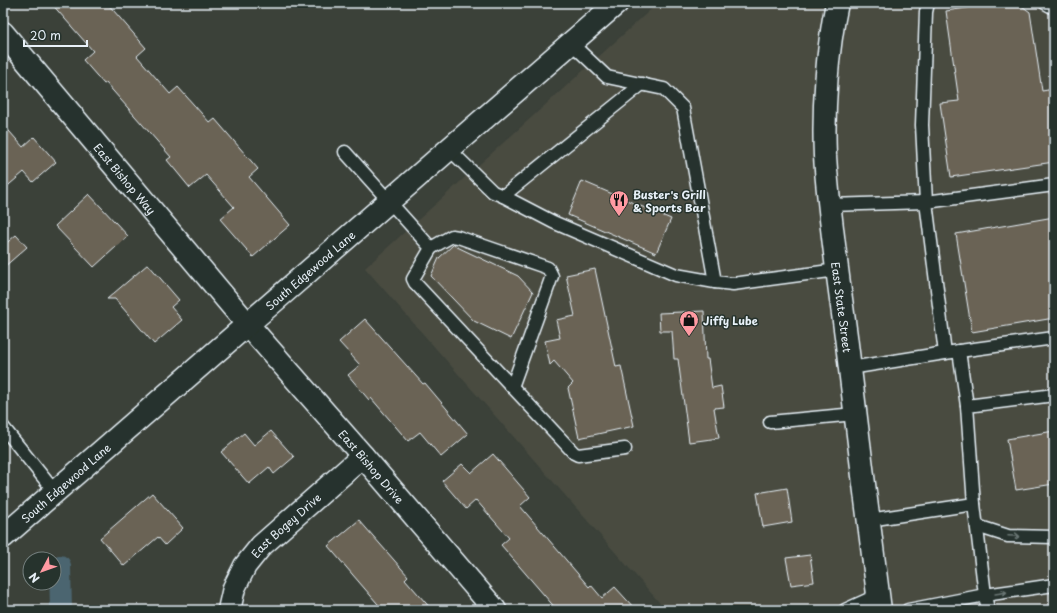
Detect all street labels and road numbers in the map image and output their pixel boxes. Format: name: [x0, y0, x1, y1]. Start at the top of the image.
street label: East Bishop Way: [90, 139, 160, 218]
street label: South Edgewood Lane: [262, 226, 359, 314]
street label: East State Street: [828, 261, 856, 354]
street label: East Bishop Drive: [335, 426, 408, 507]
street label: South Edgewood Lane: [17, 439, 114, 526]
street label: East Bogey Drive: [247, 489, 324, 561]

